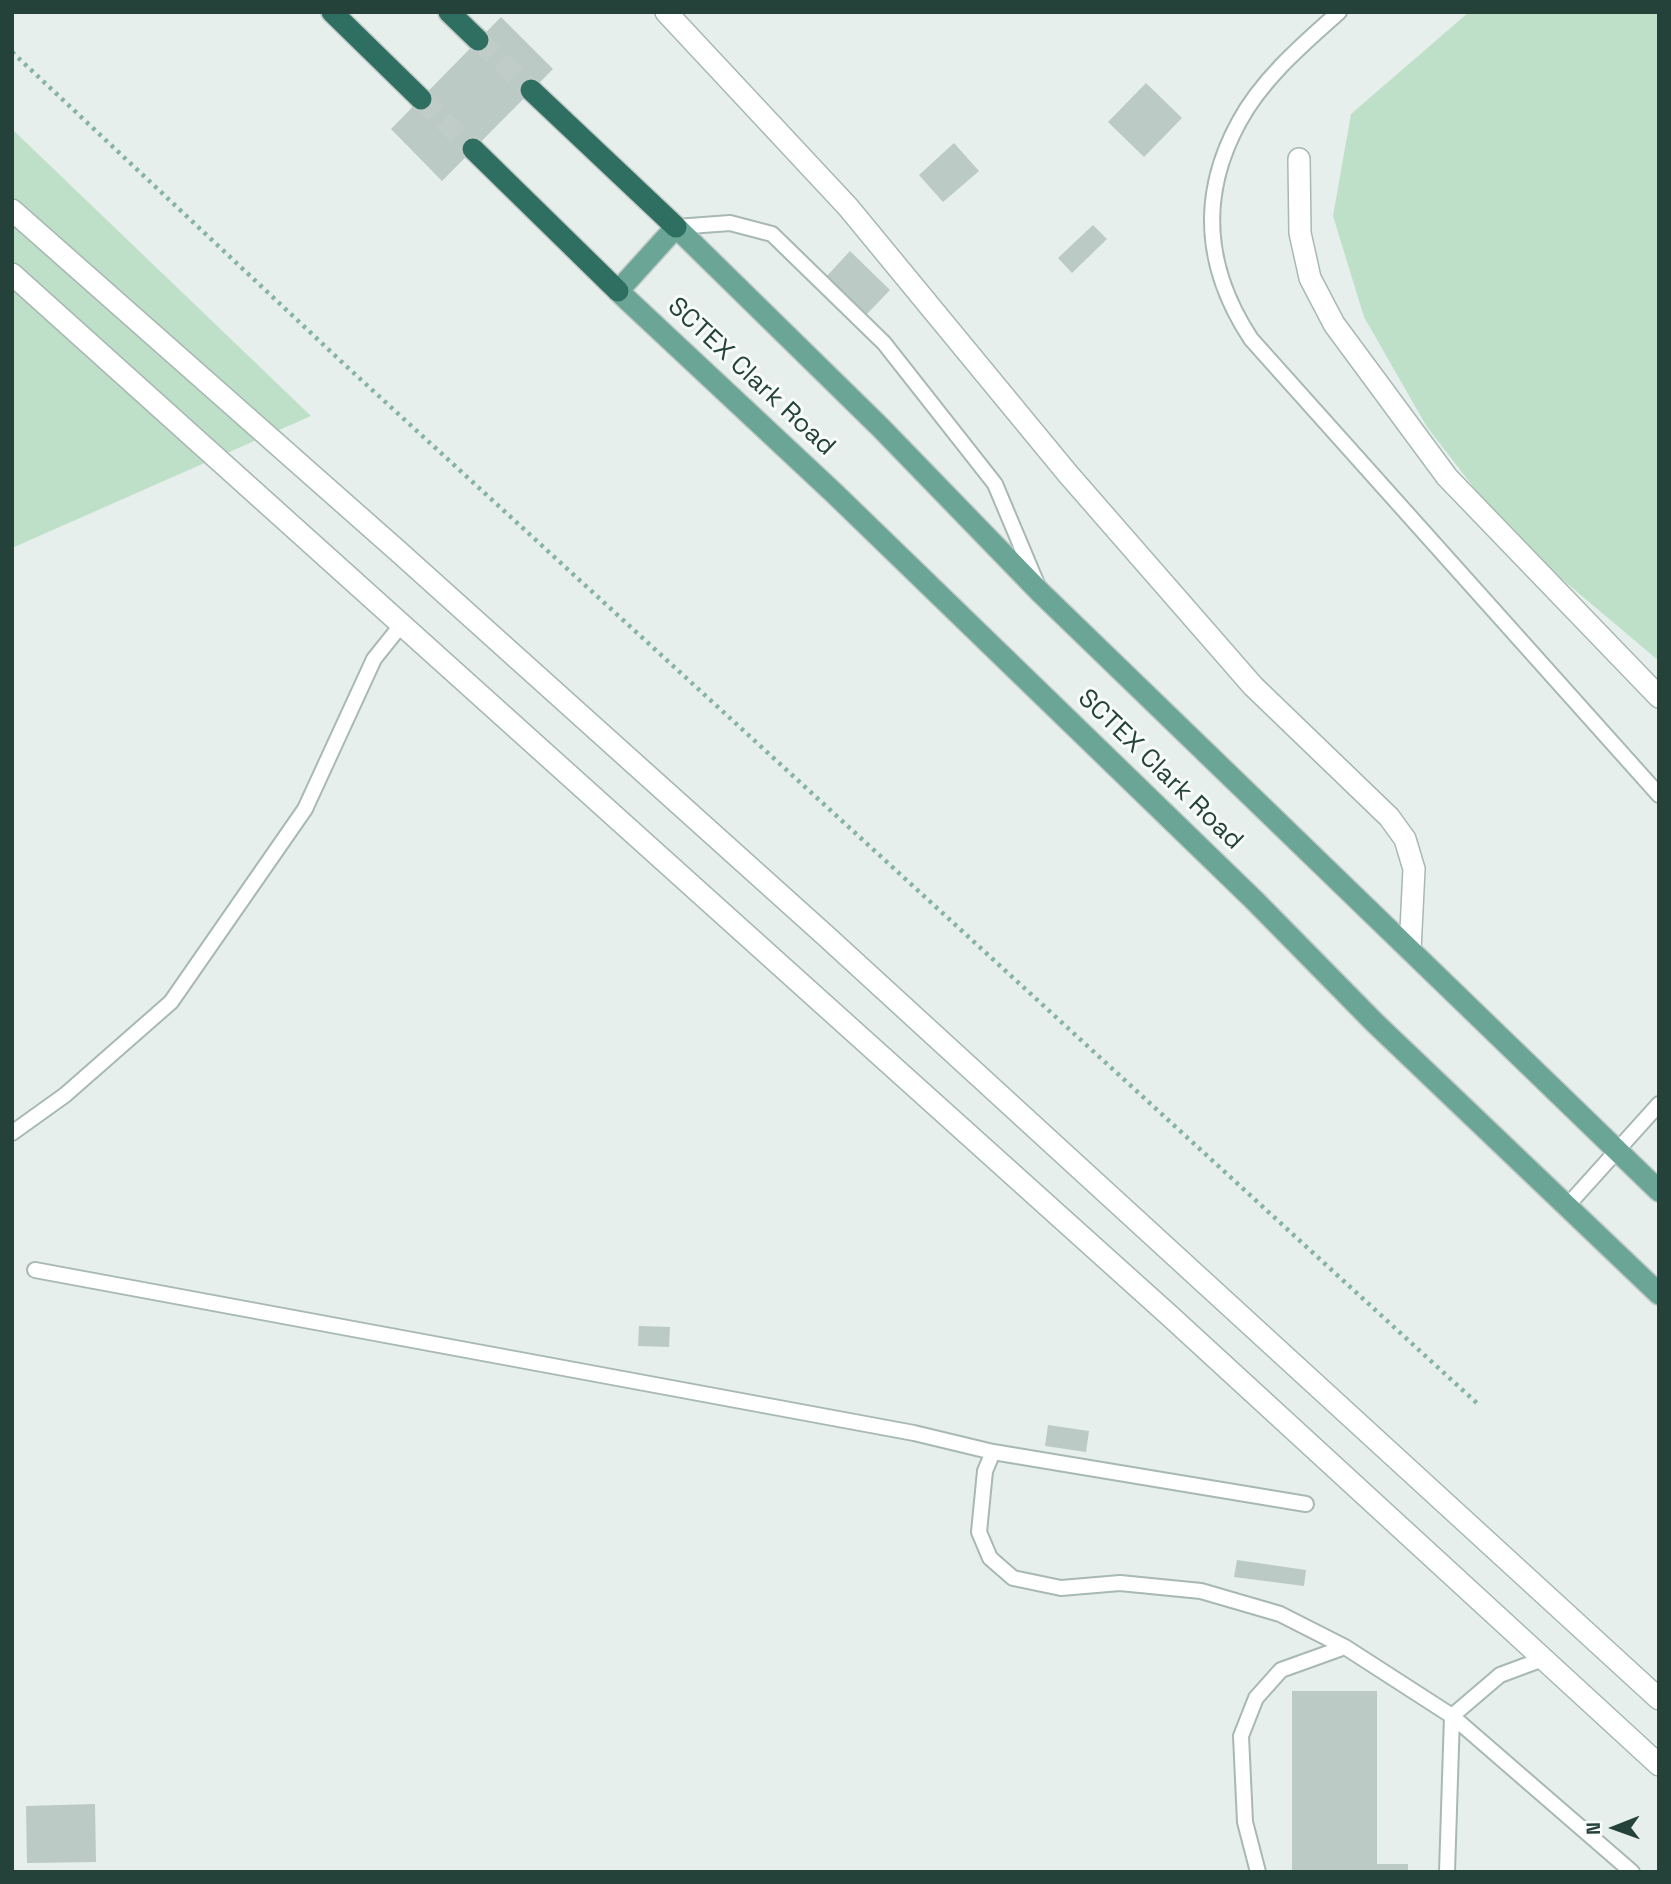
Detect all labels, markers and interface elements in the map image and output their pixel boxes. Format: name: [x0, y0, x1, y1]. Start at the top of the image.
street label: SCTEX Clark Road: [661, 291, 841, 463]
street label: SCTEX Clark Road: [1071, 683, 1249, 857]
north arrow: [1580, 1793, 1650, 1863]
text: N: [1581, 1822, 1606, 1835]

